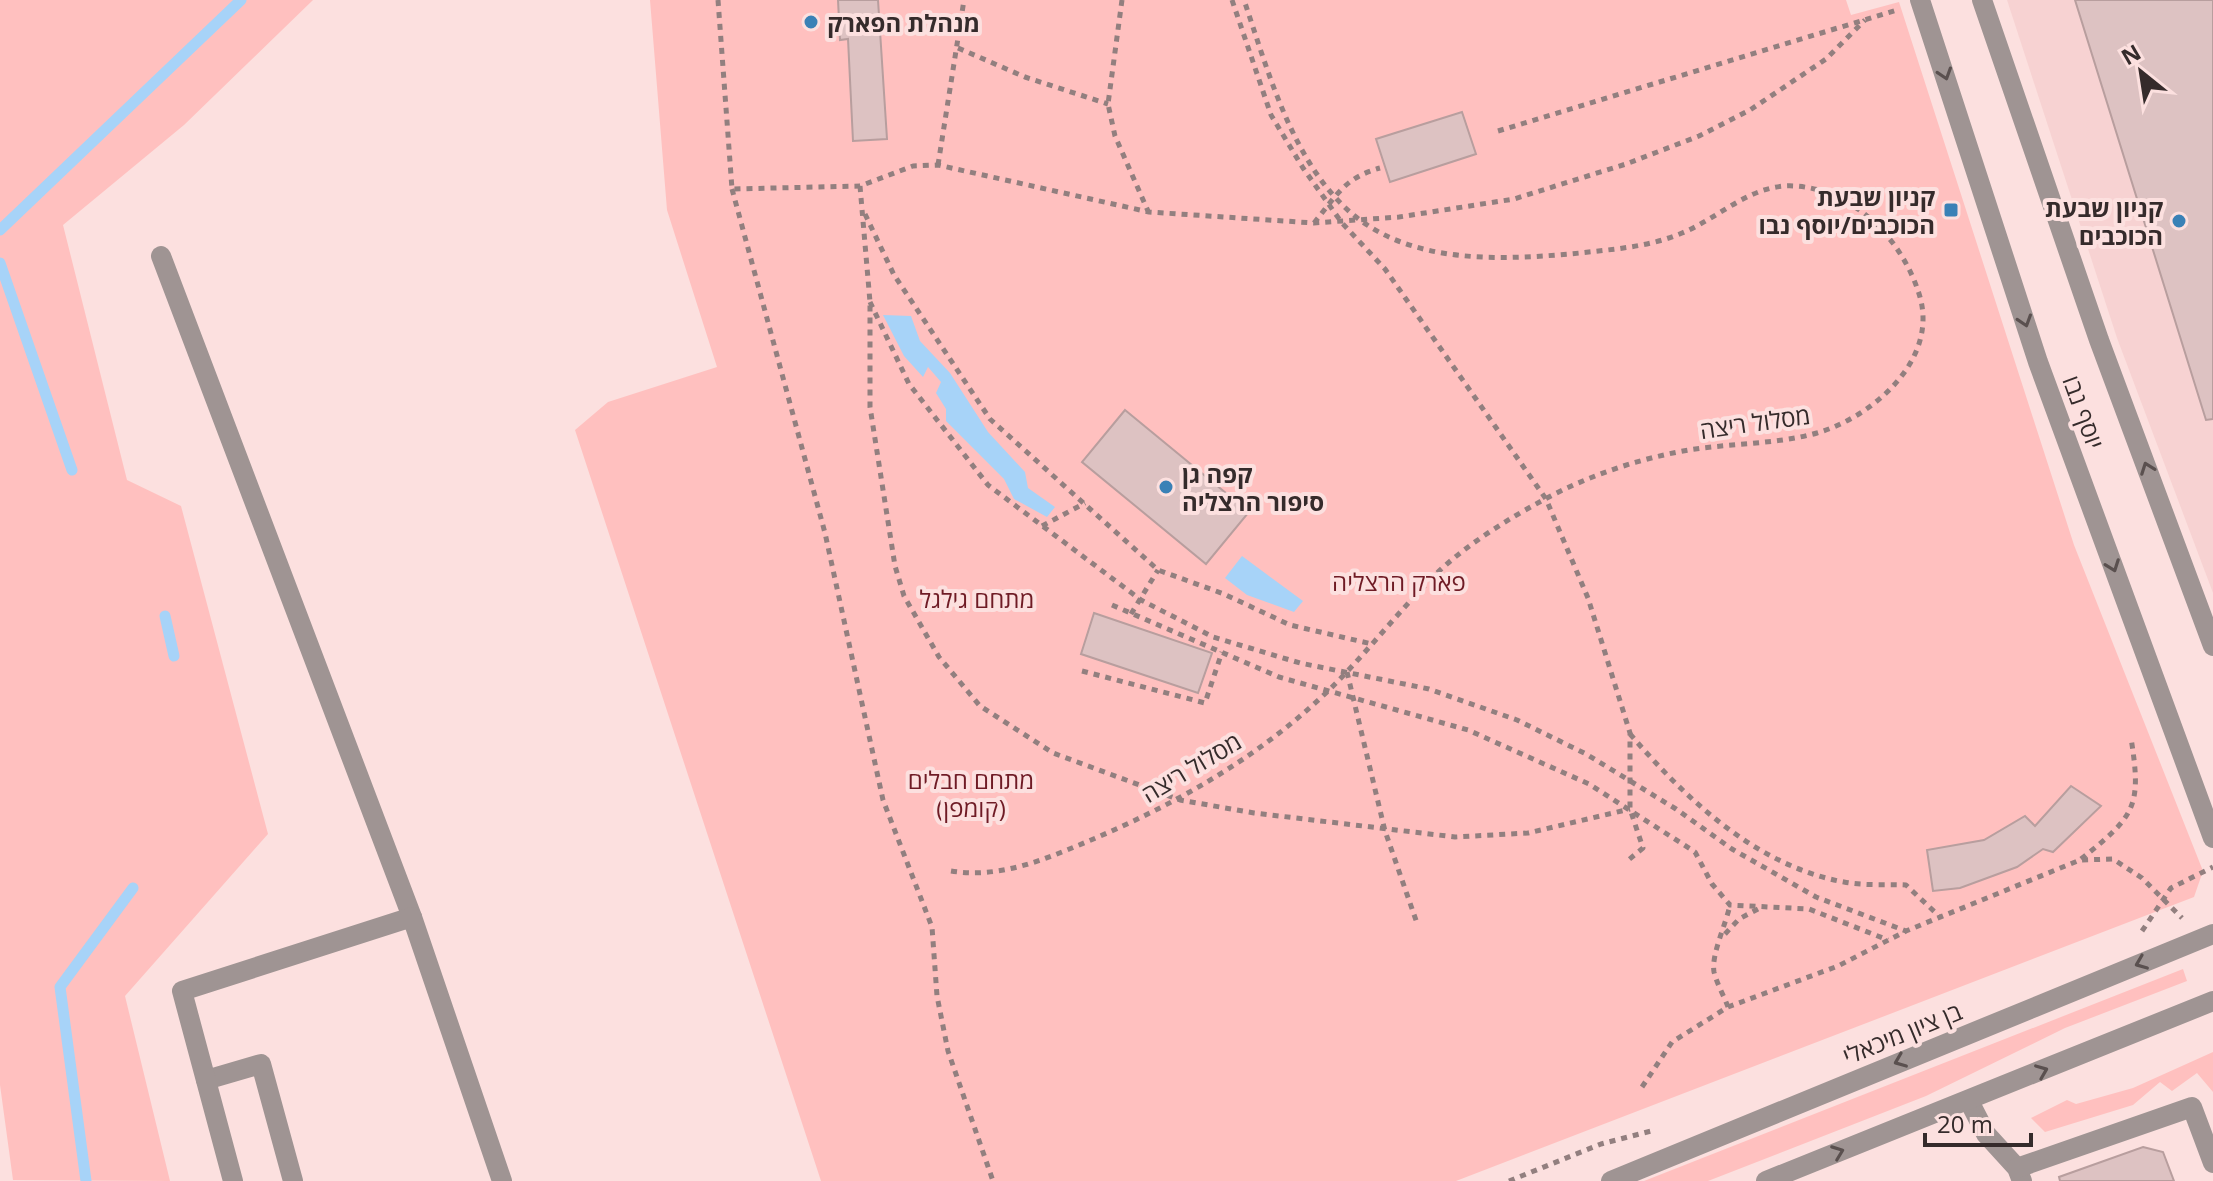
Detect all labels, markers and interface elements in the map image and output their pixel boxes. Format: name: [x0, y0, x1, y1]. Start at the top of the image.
place label: מנהלת הפארק: [827, 6, 980, 39]
marker: מנהלת הפארק: [802, 13, 820, 31]
north arrow: [2101, 32, 2181, 112]
text: N: [2115, 36, 2146, 71]
one-way arrow: [1935, 66, 1951, 80]
place label: קניון שבעת הכוכבים/יוסף נבו: [1759, 180, 1936, 241]
place label: קניון שבעת הכוכבים: [2045, 191, 2164, 252]
marker: קניון שבעת הכוכבים/יוסף נבו: [1942, 201, 1960, 219]
marker: קניון שבעת הכוכבים: [2170, 212, 2188, 230]
one-way arrow: [2016, 314, 2032, 328]
street label: יוסף נבו: [2055, 371, 2113, 453]
street label: מסלול ריצה: [1698, 398, 1812, 446]
place label: קפה גן סיפור הרצליה: [1182, 457, 1324, 518]
one-way arrow: [2140, 462, 2156, 476]
marker: קפה גן סיפור הרצליה: [1157, 478, 1175, 496]
one-way arrow: [2103, 558, 2120, 572]
park label: פארק הרצליה: [1332, 565, 1466, 598]
park label: מתחם גילגל: [920, 582, 1034, 615]
street label: מסלול ריצה: [1135, 724, 1247, 810]
park label: מתחם חבלים (קומפן): [908, 763, 1034, 824]
one-way arrow: [2135, 954, 2149, 970]
street label: בן ציון מיכאלי: [1837, 994, 1967, 1072]
one-way arrow: [1894, 1052, 1908, 1068]
one-way arrow: [2034, 1065, 2048, 1081]
scale bar: [1925, 1097, 2031, 1147]
text: 20 m: [1937, 1107, 1993, 1140]
one-way arrow: [1830, 1145, 1844, 1162]

